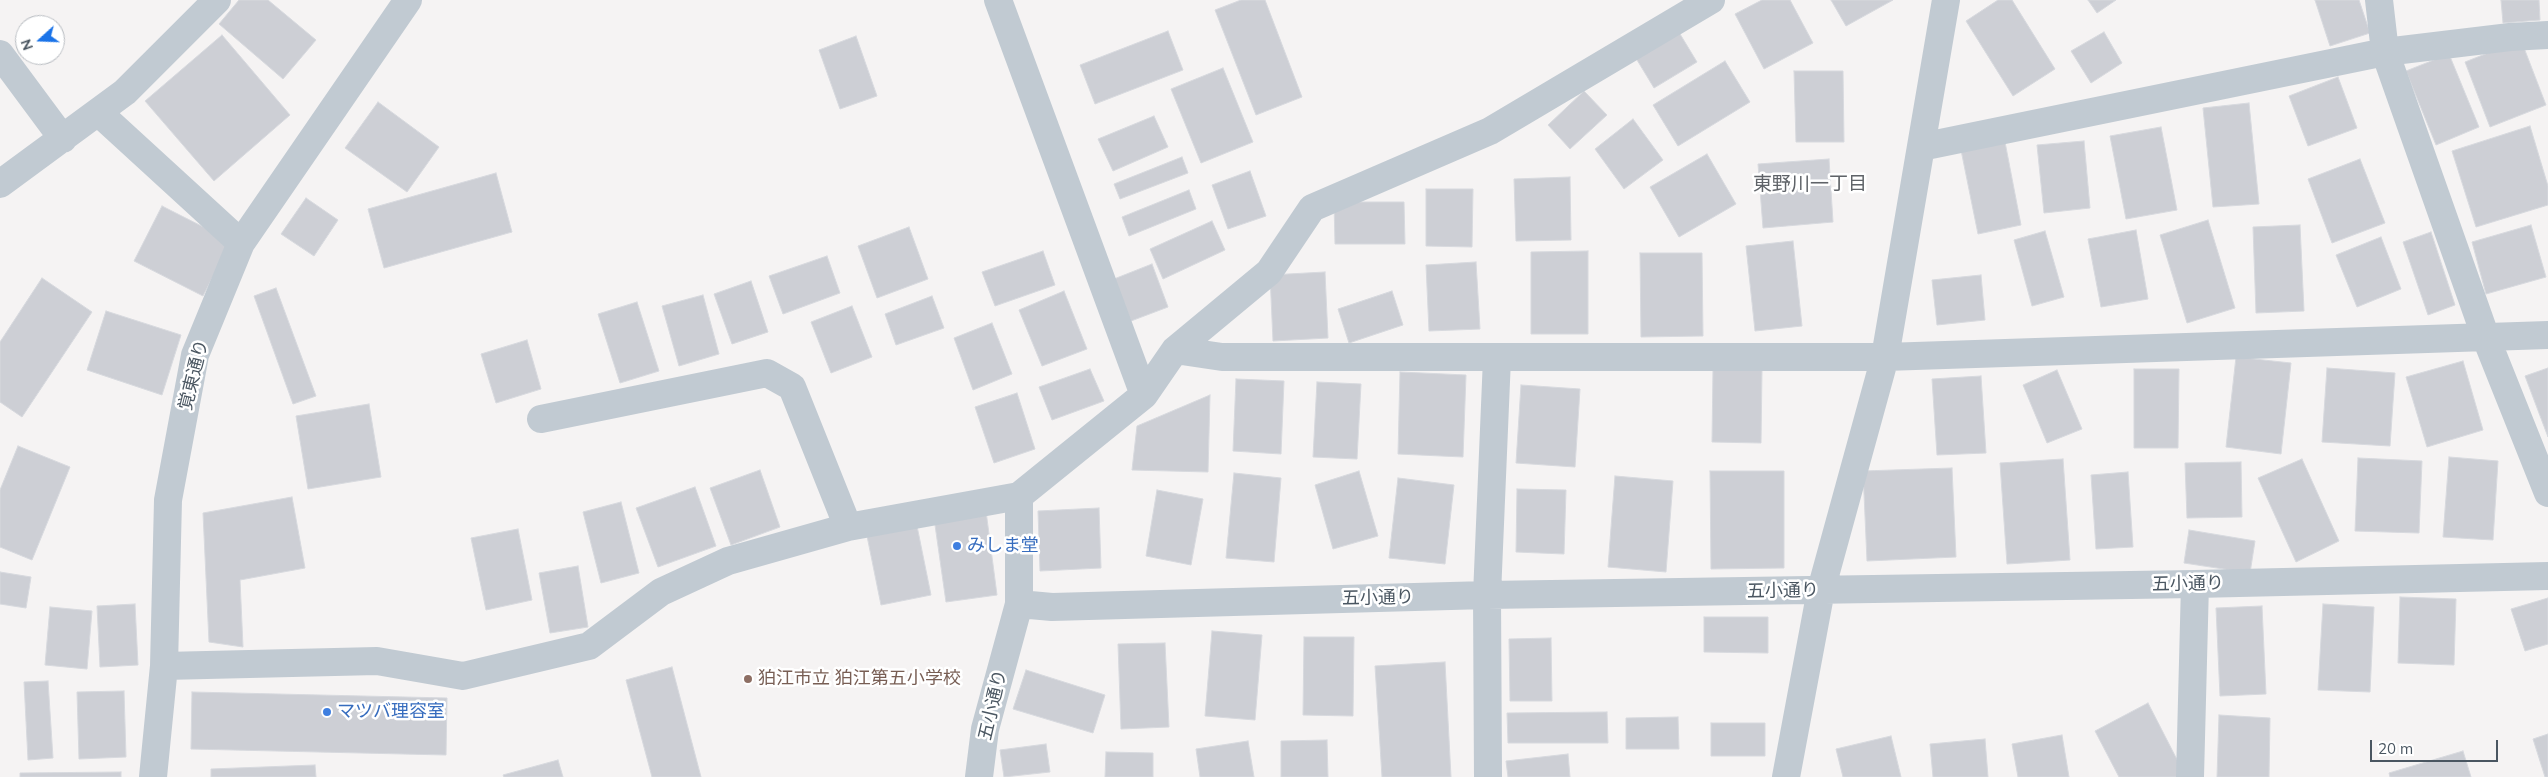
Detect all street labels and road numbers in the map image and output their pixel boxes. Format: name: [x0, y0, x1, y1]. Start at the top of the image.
street label: 覚東通り: [175, 337, 213, 413]
street label: 五小通り: [2152, 573, 2224, 595]
street label: 五小通り: [1747, 580, 1819, 602]
street label: 五小通り: [1342, 587, 1414, 609]
street label: 五小通り: [974, 667, 1012, 743]

